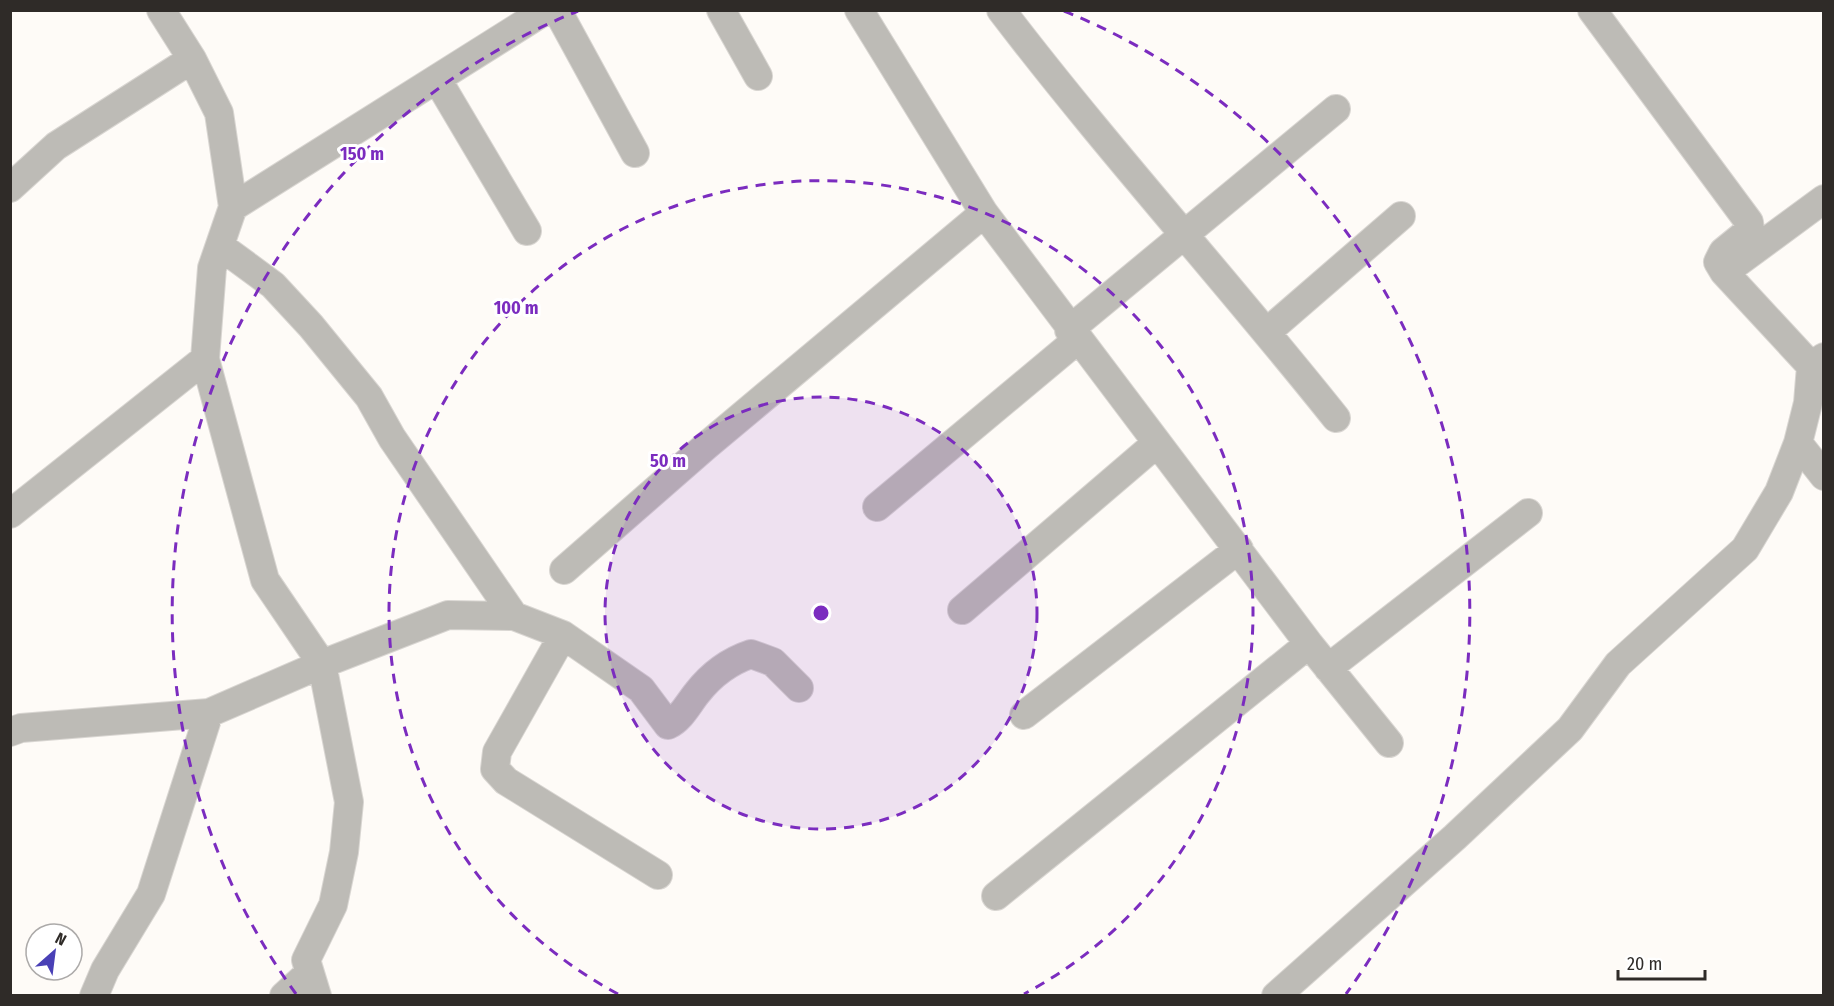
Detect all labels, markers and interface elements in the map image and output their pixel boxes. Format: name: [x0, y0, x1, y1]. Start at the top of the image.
text: 150 m: [340, 143, 384, 165]
text: 100 m: [494, 297, 538, 319]
text: 50 m: [650, 450, 686, 472]
centre of rings: [811, 603, 831, 623]
north arrow: [24, 922, 84, 982]
text: N: [52, 929, 70, 950]
scale bar: [1618, 943, 1705, 981]
text: 20 m: [1627, 953, 1662, 975]

